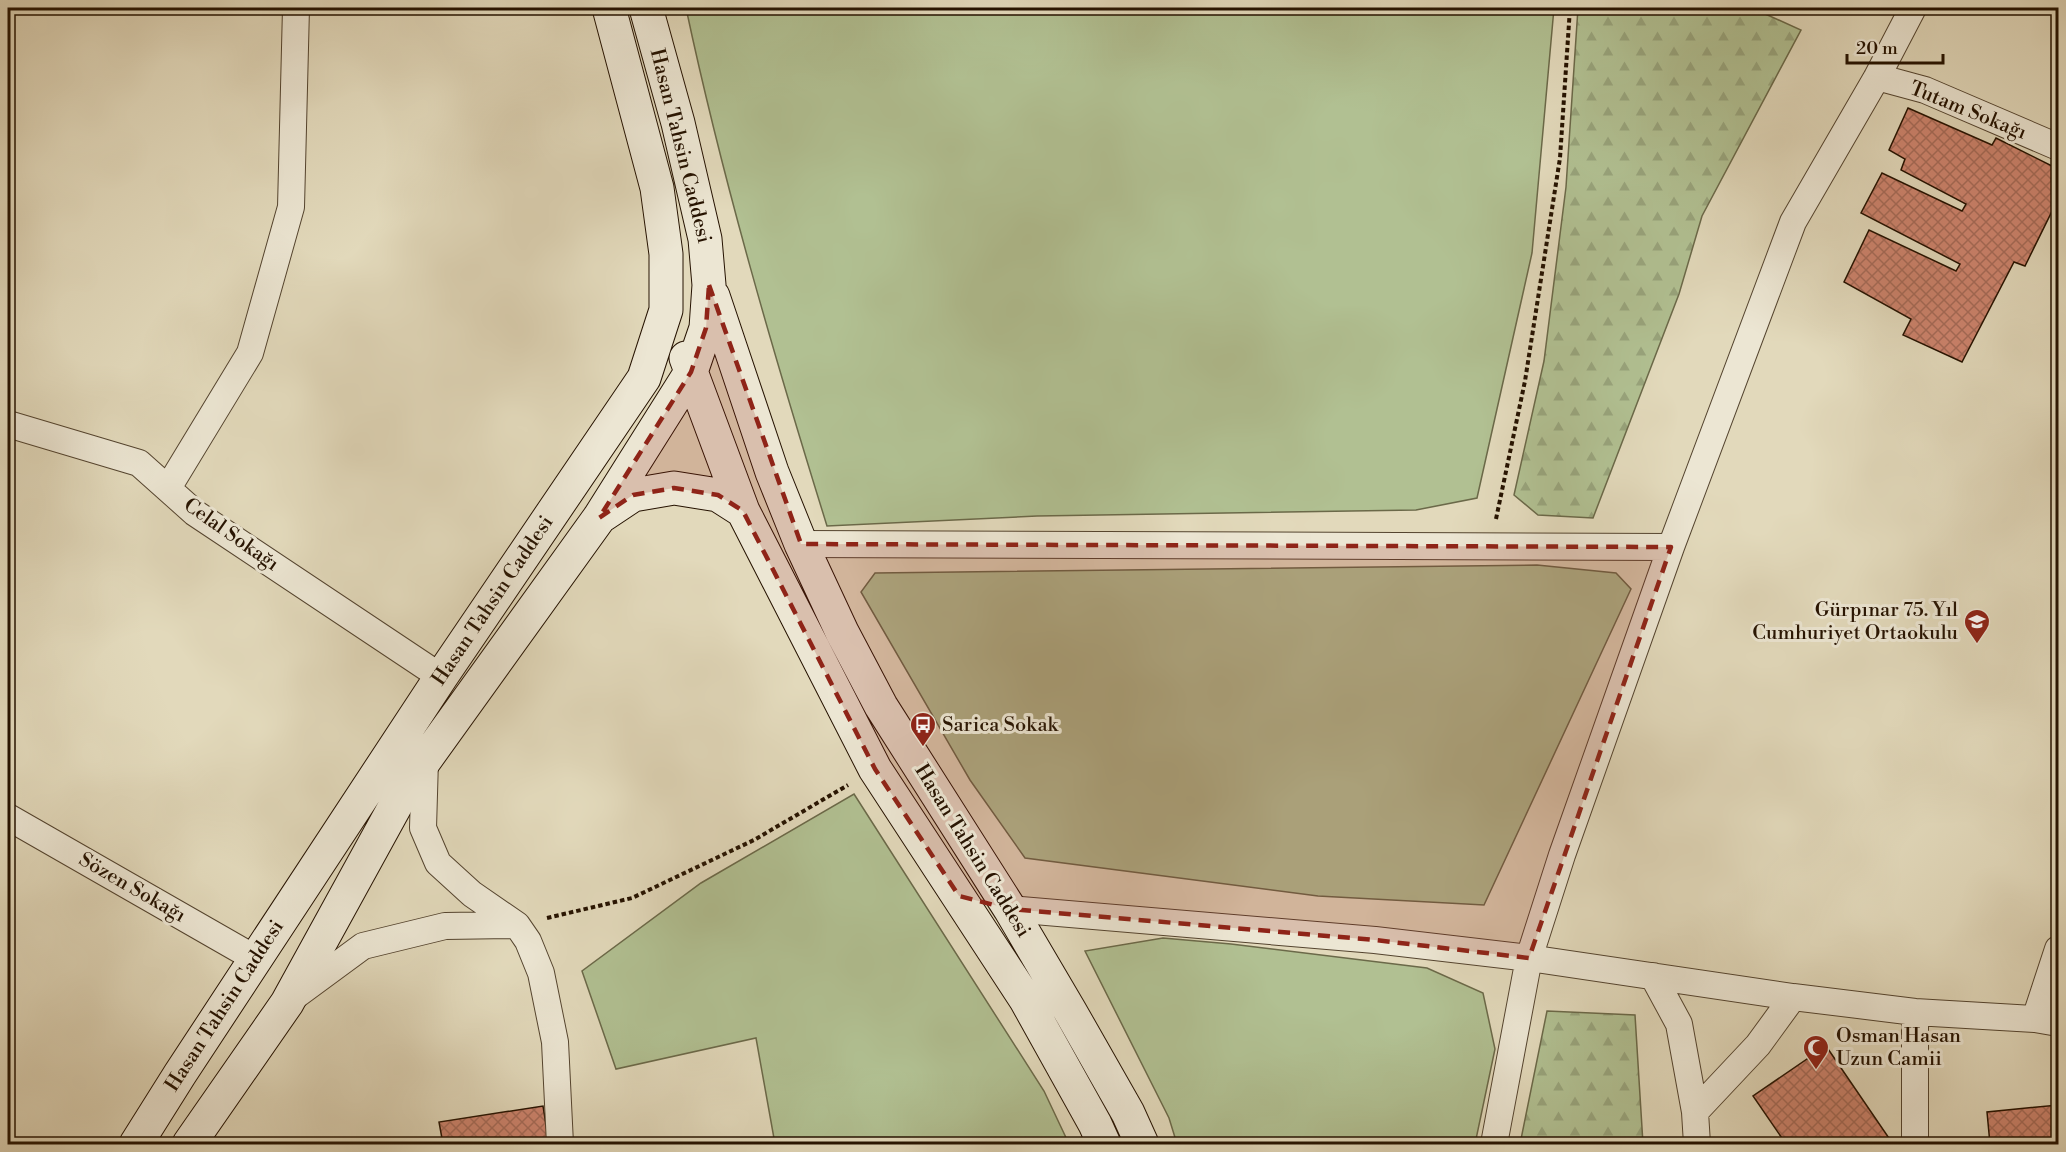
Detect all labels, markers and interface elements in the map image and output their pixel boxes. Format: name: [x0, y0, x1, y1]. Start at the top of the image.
scale bar: [1847, 27, 1943, 65]
text: 20 m: [1856, 37, 1898, 60]
street label: Hasan Tahsin Caddesi: [644, 46, 716, 246]
street label: Tutam Sokağı: [1906, 76, 2030, 146]
street label: Celal Sokağı: [178, 493, 284, 577]
street label: Hasan Tahsin Caddesi: [427, 511, 559, 691]
place label: Gürpınar 75. Yıl Cumhuriyet Ortaokulu: [1752, 598, 1959, 646]
school or university icon: Gürpınar 75. Yıl Cumhuriyet Ortaokulu: [1962, 607, 1992, 645]
bus stop icon: Sarica Sokak: [908, 710, 938, 748]
place label: Sarica Sokak: [942, 713, 1059, 738]
street label: Hasan Tahsin Caddesi: [909, 760, 1036, 943]
street label: Sözen Sokağı: [74, 847, 190, 929]
street label: Hasan Tahsin Caddesi: [160, 915, 290, 1096]
place label: Osman Hasan Uzun Camii: [1836, 1024, 1961, 1072]
mosque icon: Osman Hasan Uzun Camii: [1801, 1033, 1831, 1071]

